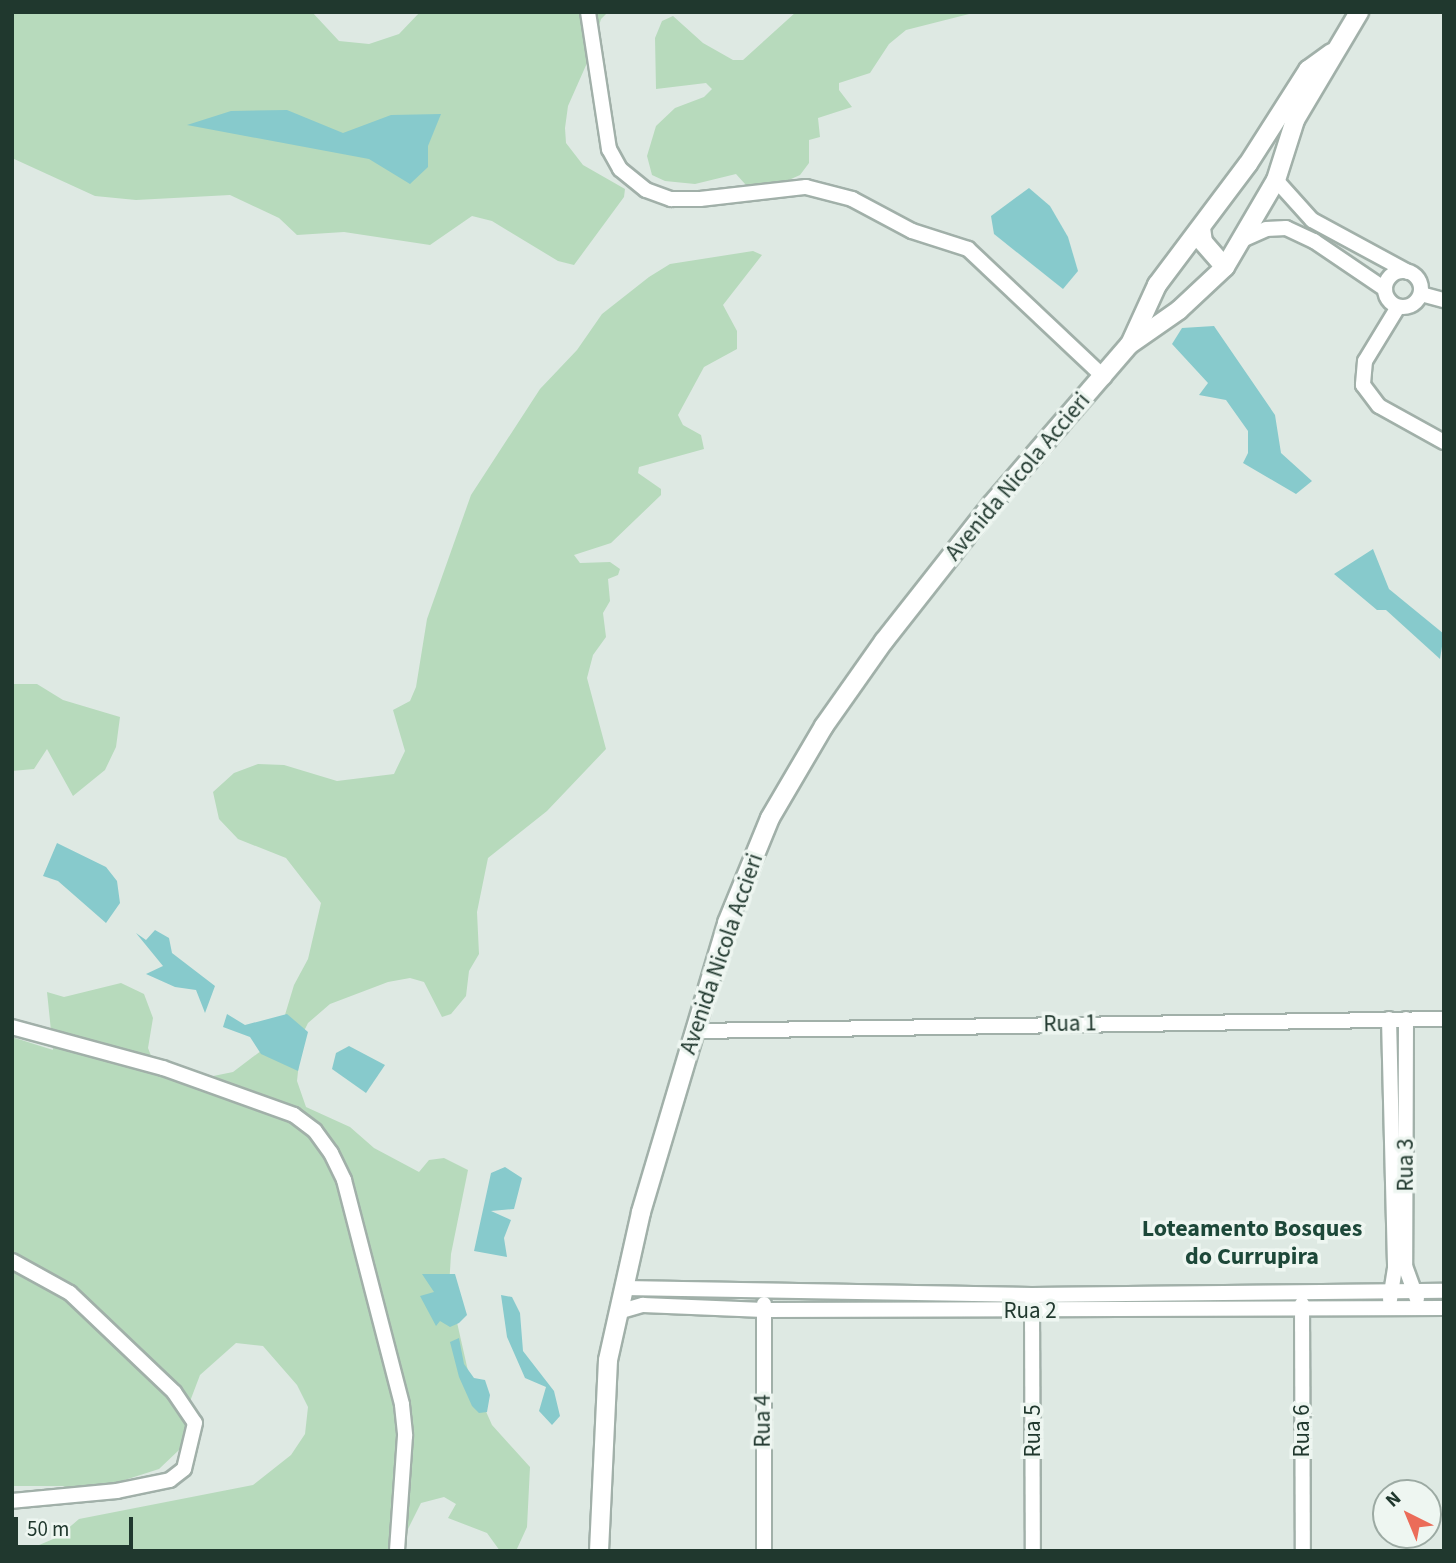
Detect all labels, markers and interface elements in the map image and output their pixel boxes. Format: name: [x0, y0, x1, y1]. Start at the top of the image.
street label: Avenida Nicola Accieri: [940, 388, 1096, 566]
street label: Avenida Nicola Accieri: [675, 850, 769, 1058]
street label: Rua 1: [1043, 1010, 1097, 1038]
street label: Rua 3: [1392, 1138, 1420, 1192]
district label: Loteamento Bosques do Currupira: [1142, 1215, 1362, 1271]
street label: Rua 2: [1003, 1297, 1057, 1325]
street label: Rua 4: [749, 1394, 777, 1448]
street label: Rua 5: [1019, 1404, 1047, 1458]
street label: Rua 6: [1288, 1404, 1316, 1458]
north arrow: [1372, 1479, 1442, 1549]
text: N: [1380, 1486, 1408, 1514]
scale bar: [18, 1504, 136, 1548]
text: 50 m: [27, 1514, 69, 1544]

